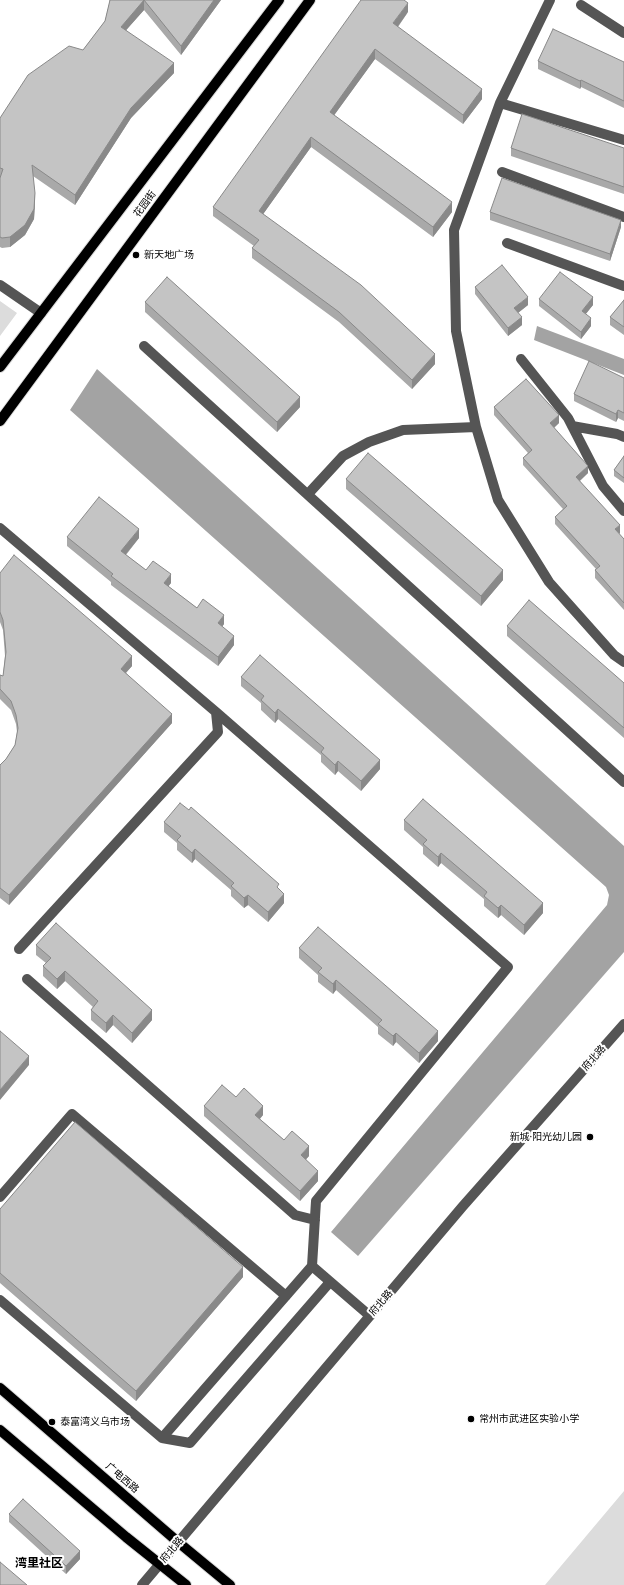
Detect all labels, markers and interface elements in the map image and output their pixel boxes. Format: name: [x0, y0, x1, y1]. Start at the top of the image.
street label: 花园街: [131, 188, 159, 220]
place label: 新天地广场: [144, 249, 194, 261]
marker: 新天地广场: [131, 250, 141, 260]
street label: 府北路: [580, 1043, 608, 1073]
place label: 新城·阳光幼儿园: [510, 1131, 582, 1143]
marker: 新城·阳光幼儿园: [585, 1132, 595, 1142]
street label: 府北路: [367, 1288, 395, 1318]
place label: 常州市武进区实验小学: [479, 1413, 579, 1425]
marker: 常州市武进区实验小学: [466, 1414, 476, 1424]
place label: 泰富湾义乌市场: [60, 1416, 130, 1428]
marker: 泰富湾义乌市场: [47, 1417, 57, 1427]
street label: 广电西路: [103, 1460, 141, 1496]
street label: 府北路: [158, 1535, 186, 1565]
district label: 湾里社区: [15, 1556, 63, 1570]

